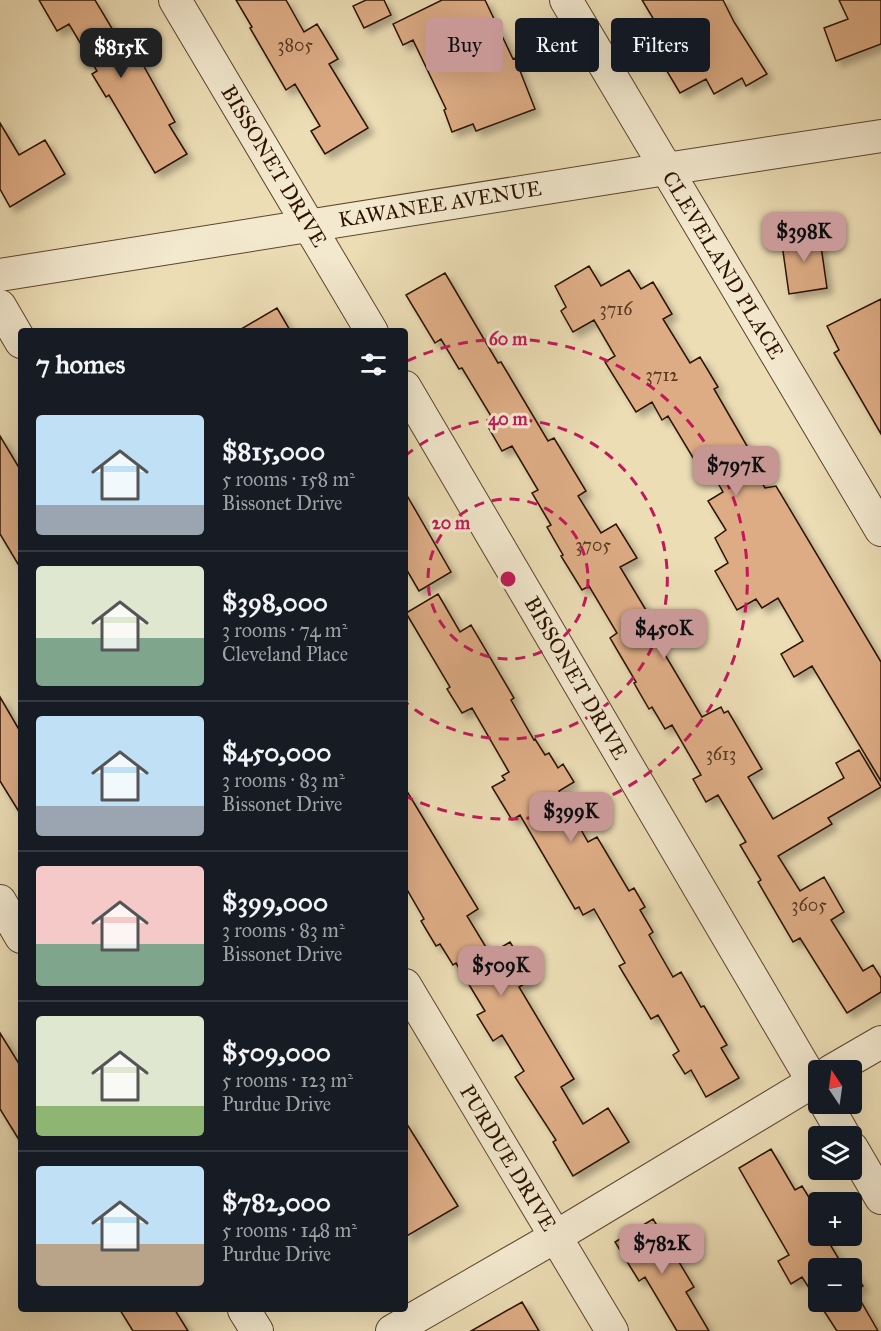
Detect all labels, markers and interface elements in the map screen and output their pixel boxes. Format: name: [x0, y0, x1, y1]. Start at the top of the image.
chip: Buy: [426, 18, 503, 72]
chip: Rent: [515, 18, 599, 72]
chip: Filters: [611, 18, 710, 72]
pin: $815K: [79, 28, 163, 79]
house number: 3805: [277, 34, 313, 56]
text: $815K: [94, 35, 148, 59]
street label: BISSONET DRIVE: [215, 80, 333, 252]
street label: CLEVELAND PLACE: [657, 166, 789, 364]
street label: KAWANEE AVENUE: [337, 175, 543, 233]
pin: $398K: [762, 212, 846, 263]
text: $398K: [776, 219, 832, 243]
house number: 3716: [599, 298, 633, 320]
text: 60 m: [489, 328, 528, 350]
text: 7 homes: [36, 348, 125, 380]
icon: filters: [357, 348, 390, 381]
house number: 3712: [646, 364, 679, 386]
text: 40 m: [488, 408, 529, 431]
text: $815,000: [222, 435, 325, 467]
icon: home: [84, 439, 156, 511]
pin: $797K: [694, 446, 778, 497]
text: $797K: [707, 453, 765, 477]
text: 5 rooms · 158 m²: [222, 467, 355, 491]
text: Bissonet Drive: [222, 491, 342, 515]
text: 20 m: [432, 512, 471, 534]
house number: 3705: [575, 534, 611, 556]
centre of rings: [498, 569, 518, 589]
text: $398,000: [222, 586, 328, 618]
icon: home: [84, 590, 156, 662]
street label: BISSONET DRIVE: [519, 592, 633, 764]
pin: $450K: [622, 609, 706, 660]
text: $450K: [635, 616, 693, 640]
text: 3 rooms · 74 m²: [222, 618, 347, 642]
text: Cleveland Place: [222, 642, 348, 666]
text: $450,000: [222, 736, 331, 768]
icon: home: [84, 740, 156, 812]
house number: 3613: [706, 743, 736, 765]
text: 3 rooms · 83 m²: [222, 768, 345, 792]
text: Bissonet Drive: [222, 792, 342, 816]
pin: $399K: [529, 792, 613, 843]
text: $399K: [543, 799, 599, 823]
text: $399,000: [222, 886, 328, 918]
icon: home: [84, 890, 156, 962]
house number: 3605: [791, 894, 827, 916]
text: 3 rooms · 83 m²: [222, 918, 345, 942]
text: Bissonet Drive: [222, 942, 342, 966]
pin: $509K: [459, 946, 543, 997]
text: $509K: [472, 953, 530, 977]
text: $509,000: [222, 1036, 331, 1068]
icon: home: [84, 1040, 156, 1112]
north arrow: [808, 1060, 862, 1114]
map controls: [808, 1060, 862, 1312]
text: 5 rooms · 123 m²: [222, 1068, 353, 1092]
street label: PURDUE DRIVE: [454, 1080, 562, 1236]
text: Purdue Drive: [222, 1092, 331, 1116]
button: layers: [808, 1126, 862, 1180]
text: $782,000: [222, 1186, 331, 1218]
icon: home: [84, 1190, 156, 1262]
button: +: [808, 1192, 862, 1246]
text: 5 rooms · 148 m²: [222, 1218, 357, 1242]
pin: $782K: [620, 1224, 704, 1275]
text: $782K: [633, 1231, 691, 1255]
text: Purdue Drive: [222, 1242, 331, 1266]
button: −: [808, 1258, 862, 1312]

